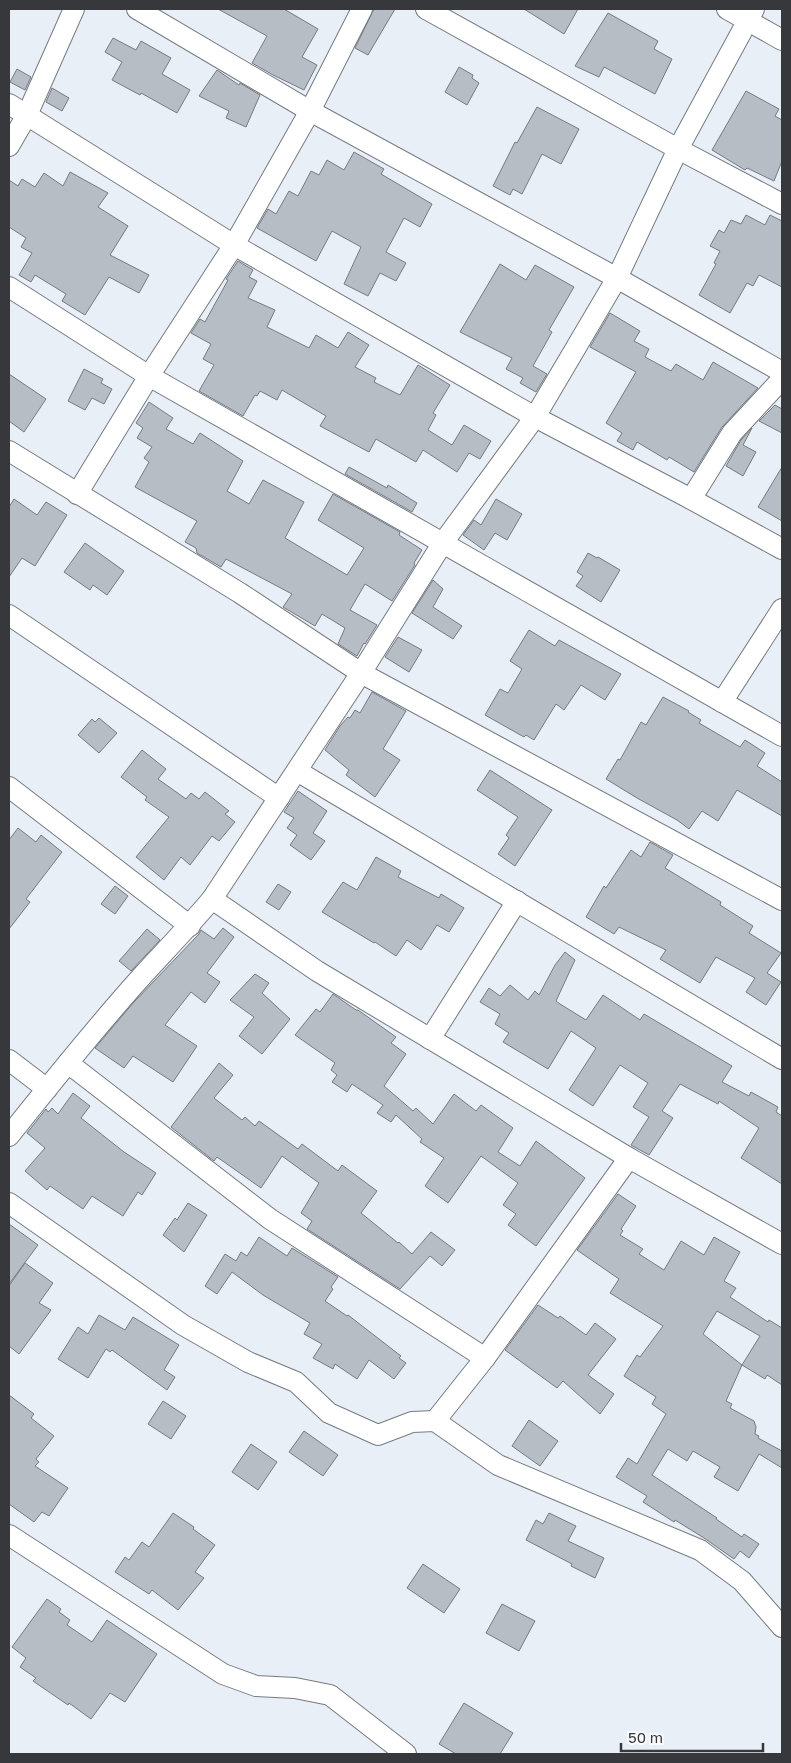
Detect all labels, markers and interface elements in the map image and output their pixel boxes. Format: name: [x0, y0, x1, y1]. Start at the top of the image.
scale bar: [621, 1720, 764, 1752]
text: 50 m: [628, 1728, 663, 1746]

